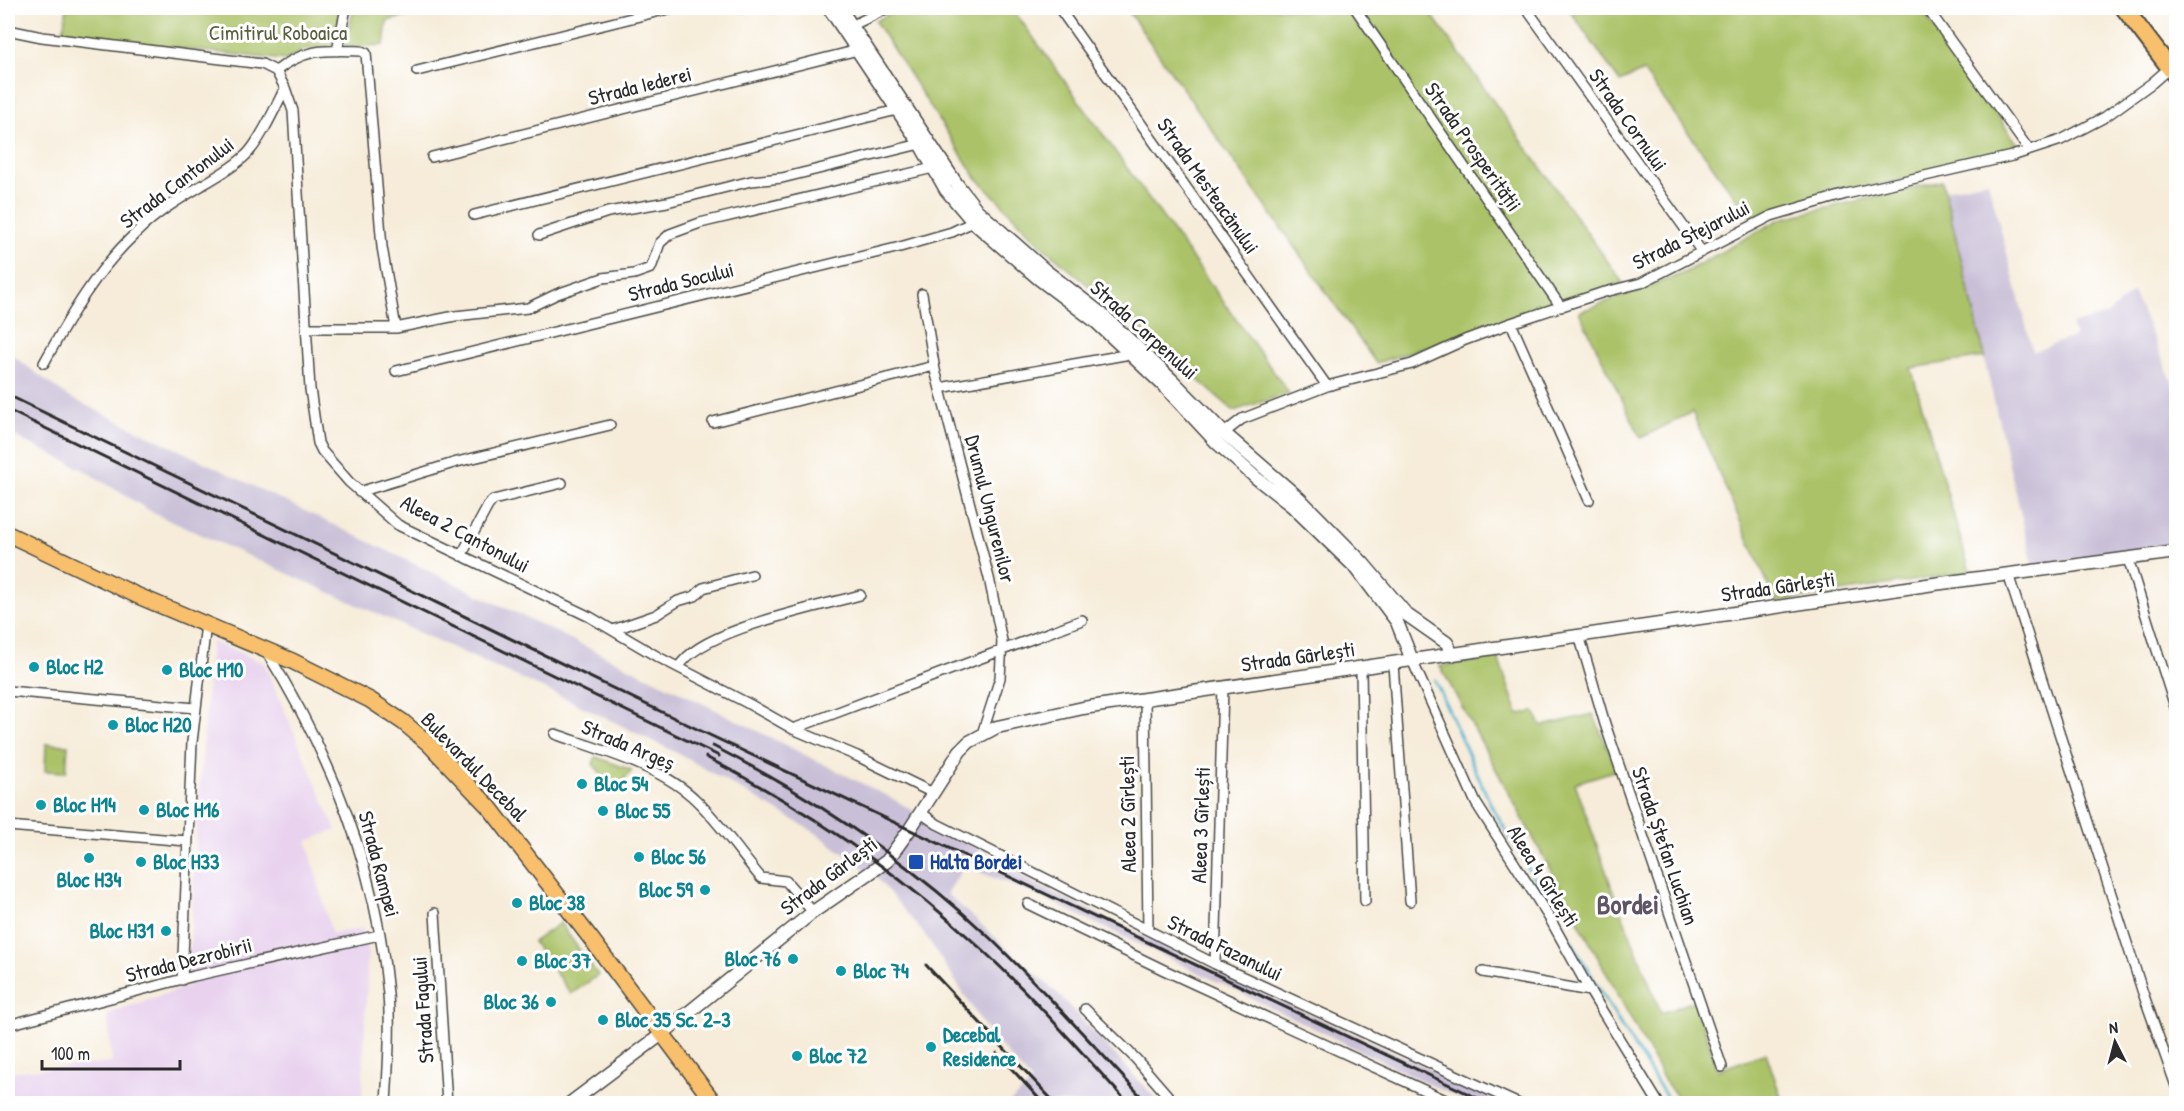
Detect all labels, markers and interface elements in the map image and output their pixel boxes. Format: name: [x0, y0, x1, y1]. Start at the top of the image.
park label: Cimitirul Roboaica: [209, 18, 347, 47]
street label: Strada Iederei: [585, 59, 695, 112]
street label: Strada Cornului: [1582, 63, 1674, 177]
street label: Strada Prosperității: [1418, 76, 1529, 217]
street label: Strada Mesteacănului: [1151, 112, 1266, 260]
street label: Strada Cantonului: [114, 130, 240, 235]
street label: Strada Stejarului: [1627, 193, 1754, 277]
street label: Strada Socului: [625, 254, 737, 309]
street label: Strada Carpenului: [1084, 273, 1205, 386]
street label: Drumul Ungurenilor: [958, 432, 1023, 586]
street label: Aleea 2 Cantonului: [396, 487, 535, 580]
street label: Strada Gârlești: [1719, 564, 1837, 609]
street label: Strada Gârlești: [1239, 634, 1357, 679]
place label: Bloc H2: [46, 652, 104, 681]
place label: Bloc H10: [179, 655, 244, 684]
marker: Bloc H2: [27, 660, 41, 674]
marker: Bloc H10: [160, 663, 174, 677]
street label: Bulevardul Decebal: [415, 705, 534, 828]
place label: Bloc H20: [125, 710, 192, 739]
street label: Strada Argeș: [577, 712, 679, 777]
marker: Bloc H20: [106, 718, 120, 732]
street label: Aleea 2 Gîrlești: [1112, 755, 1143, 873]
street label: Strada Ștefan Luchian: [1625, 763, 1706, 929]
street label: Aleea 3 Gîrlești: [1184, 766, 1217, 884]
place label: Bloc 54: [594, 769, 649, 798]
marker: Bloc 54: [575, 777, 589, 791]
place label: Bloc H14: [53, 790, 116, 819]
place label: Bloc H16: [156, 795, 220, 824]
place label: Bloc 55: [615, 796, 671, 825]
marker: Bloc H14: [34, 798, 48, 812]
marker: Bloc H16: [137, 803, 151, 817]
marker: Bloc 55: [596, 804, 610, 818]
street label: Strada Rampei: [351, 808, 408, 920]
street label: Aleea 4 Gîrlești: [1501, 819, 1586, 932]
street label: Strada Gârlești: [774, 829, 883, 922]
place label: Bloc 56: [651, 842, 707, 871]
place label: Bloc H33: [153, 847, 220, 876]
place label: Halta Bordei: [930, 847, 1022, 876]
marker: Bloc 56: [632, 850, 646, 864]
marker: Bloc H34: [82, 851, 96, 865]
marker: Halta Bordei: [907, 853, 925, 871]
marker: Bloc H33: [134, 855, 148, 869]
place label: Bloc H34: [57, 865, 122, 894]
place label: Bloc 59: [639, 875, 693, 904]
marker: Bloc 59: [698, 883, 712, 897]
district label: Bordei: [1597, 886, 1659, 922]
place label: Bloc 38: [529, 888, 585, 917]
marker: Bloc 38: [510, 896, 524, 910]
street label: Strada Fazanului: [1163, 907, 1287, 988]
place label: Bloc H31: [89, 916, 154, 945]
marker: Bloc H31: [159, 924, 173, 938]
street label: Strada Dezrobirii: [123, 930, 255, 989]
place label: Bloc 76: [725, 944, 782, 973]
place label: Bloc 37: [534, 946, 591, 975]
marker: Bloc 76: [786, 952, 800, 966]
marker: Bloc 37: [515, 954, 529, 968]
street label: Strada Fagului: [404, 956, 441, 1064]
place label: Bloc 74: [853, 956, 909, 985]
marker: Bloc 74: [834, 964, 848, 978]
place label: Bloc 36: [484, 987, 540, 1016]
marker: Bloc 36: [544, 995, 558, 1009]
place label: Bloc 35 Sc. 2-3: [615, 1005, 731, 1034]
north arrow: [2085, 1012, 2145, 1072]
marker: Bloc 35 Sc. 2-3: [596, 1013, 610, 1027]
text: N: [2108, 1016, 2119, 1038]
place label: Decebal Residence: [943, 1020, 1017, 1073]
scale bar: [42, 1033, 180, 1071]
marker: Decebal Residence: [924, 1040, 938, 1054]
text: 100 m: [51, 1041, 90, 1066]
place label: Bloc 72: [809, 1041, 867, 1070]
marker: Bloc 72: [790, 1049, 804, 1063]

